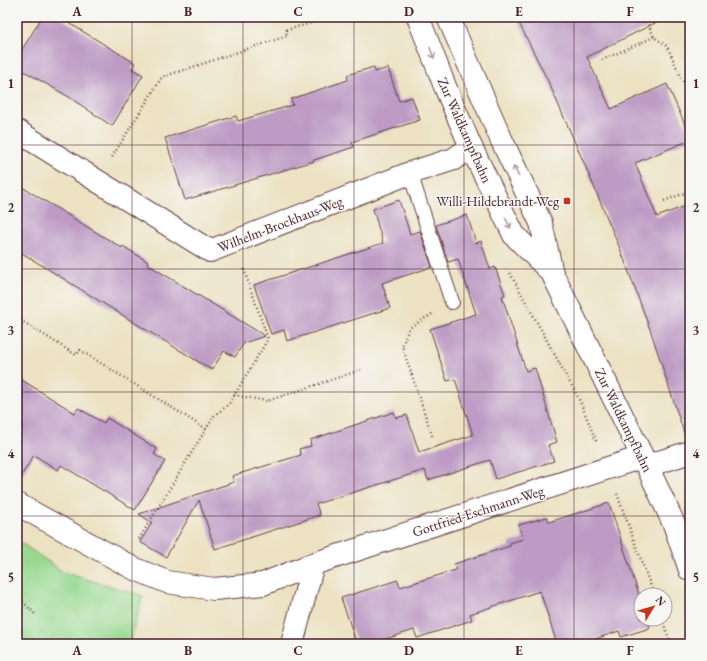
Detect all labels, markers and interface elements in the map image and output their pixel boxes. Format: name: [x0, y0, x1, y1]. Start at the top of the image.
text: A: [71, 3, 82, 20]
text: B: [184, 3, 192, 20]
text: C: [293, 3, 303, 20]
text: D: [404, 3, 414, 20]
text: E: [515, 3, 523, 20]
text: F: [626, 3, 634, 20]
one-way arrow: [429, 47, 437, 59]
street label: Zur Waldkampfbahn: [434, 74, 497, 186]
text: 1: [8, 75, 15, 92]
text: 1: [693, 75, 700, 92]
one-way arrow: [512, 165, 519, 177]
street label: Wilhelm-Brockhaus-Weg: [215, 191, 346, 256]
place label: Willi-Hildebrandt-Weg: [436, 192, 560, 210]
marker: Willi-Hildebrandt-Weg: [562, 196, 572, 206]
text: 2: [8, 199, 15, 216]
text: 2: [693, 199, 700, 216]
one-way arrow: [505, 217, 512, 229]
text: 3: [8, 322, 15, 339]
text: 3: [693, 322, 700, 339]
street label: Zur Waldkampfbahn: [591, 365, 657, 476]
text: 4: [8, 445, 15, 462]
text: 4: [693, 445, 700, 462]
street label: Gottfried-Eschmann-Weg: [410, 481, 547, 541]
text: 5: [8, 569, 14, 586]
text: 5: [693, 569, 699, 586]
north arrow: [633, 587, 673, 627]
text: N: [653, 593, 669, 609]
text: A: [71, 642, 82, 659]
text: B: [184, 642, 192, 659]
text: C: [293, 642, 303, 659]
text: D: [404, 642, 414, 659]
text: E: [515, 642, 523, 659]
text: F: [626, 642, 634, 659]

